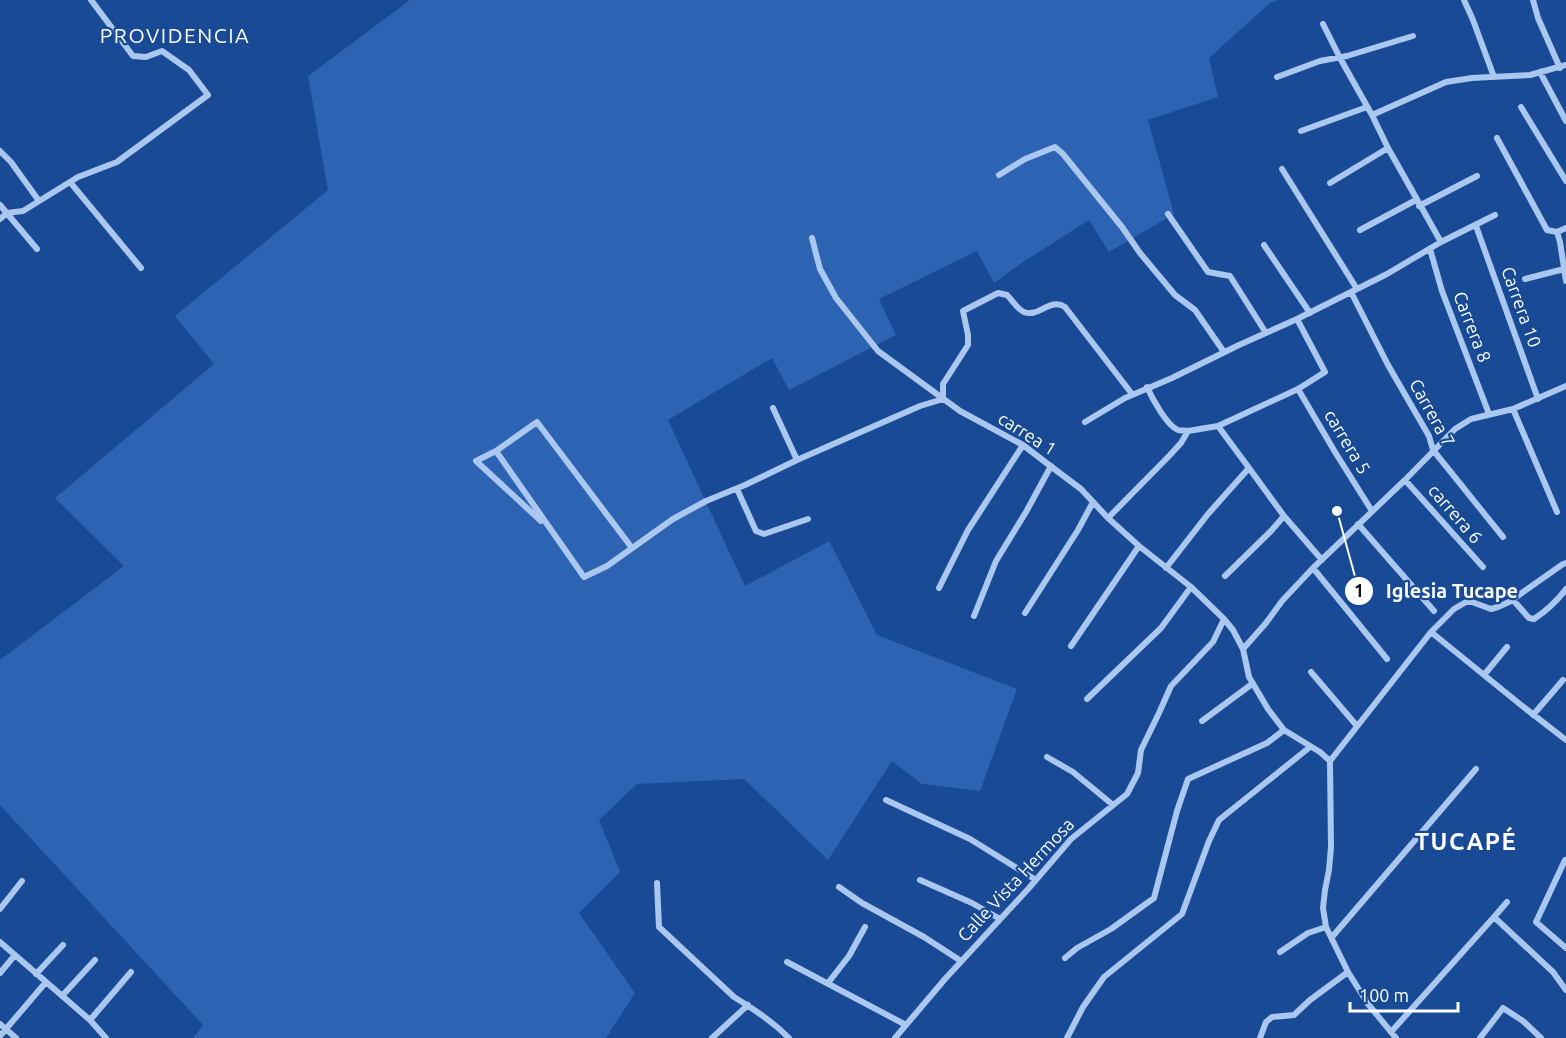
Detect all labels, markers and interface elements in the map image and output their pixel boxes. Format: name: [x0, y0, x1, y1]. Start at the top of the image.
district label: PROVIDENCIA: [100, 23, 250, 47]
street label: Carrera 10: [1498, 264, 1546, 350]
street label: Carrera 8: [1450, 288, 1496, 365]
street label: Carrera 7: [1406, 375, 1460, 450]
street label: carrera 5: [1321, 406, 1375, 477]
street label: carrea 1: [995, 408, 1060, 459]
street label: carrera 6: [1425, 480, 1487, 547]
callout: Iglesia Tucape: [1344, 572, 1530, 610]
text: Iglesia Tucape: [1386, 579, 1518, 602]
text: 1: [1354, 580, 1364, 600]
street label: Calle Vista Hermosa: [953, 814, 1077, 945]
district label: TUCAPÉ: [1415, 826, 1517, 855]
scale bar: [1350, 975, 1458, 1013]
text: 100 m: [1359, 985, 1409, 1005]

